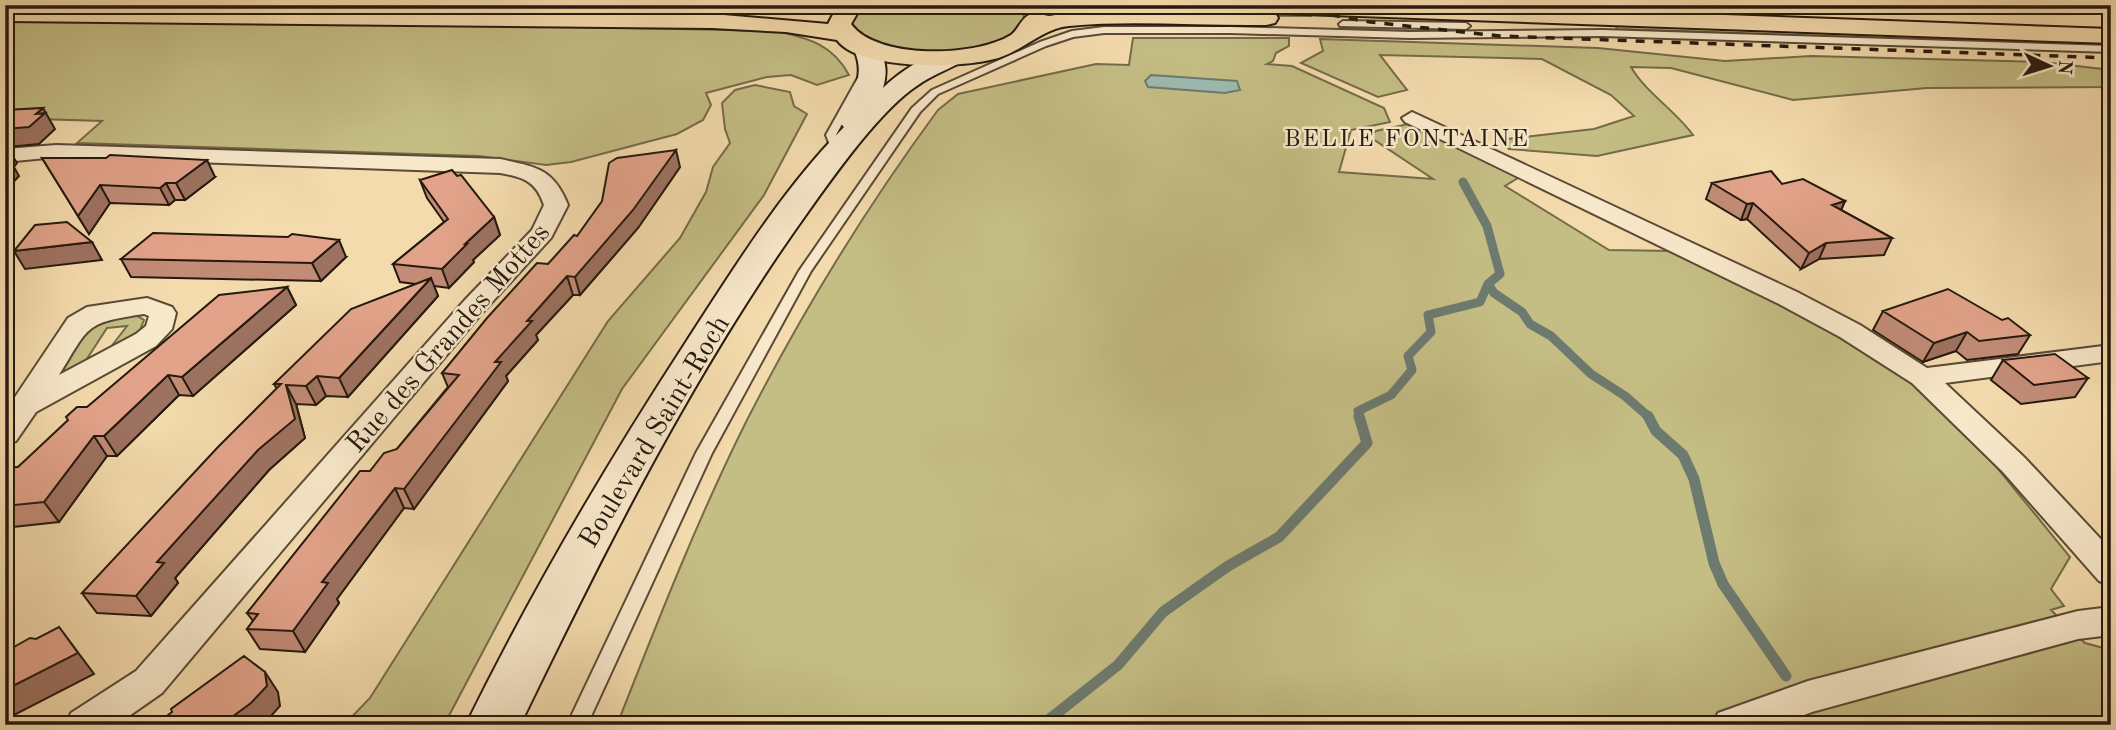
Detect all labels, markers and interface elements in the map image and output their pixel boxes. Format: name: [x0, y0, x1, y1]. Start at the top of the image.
north arrow: [2014, 32, 2084, 102]
text: N: [2053, 59, 2073, 75]
district label: BELLE FONTAINE: [1284, 128, 1530, 152]
street label: Rue des Grandes Mottes: [342, 219, 556, 459]
street label: Boulevard Saint-Roch: [575, 311, 736, 554]

